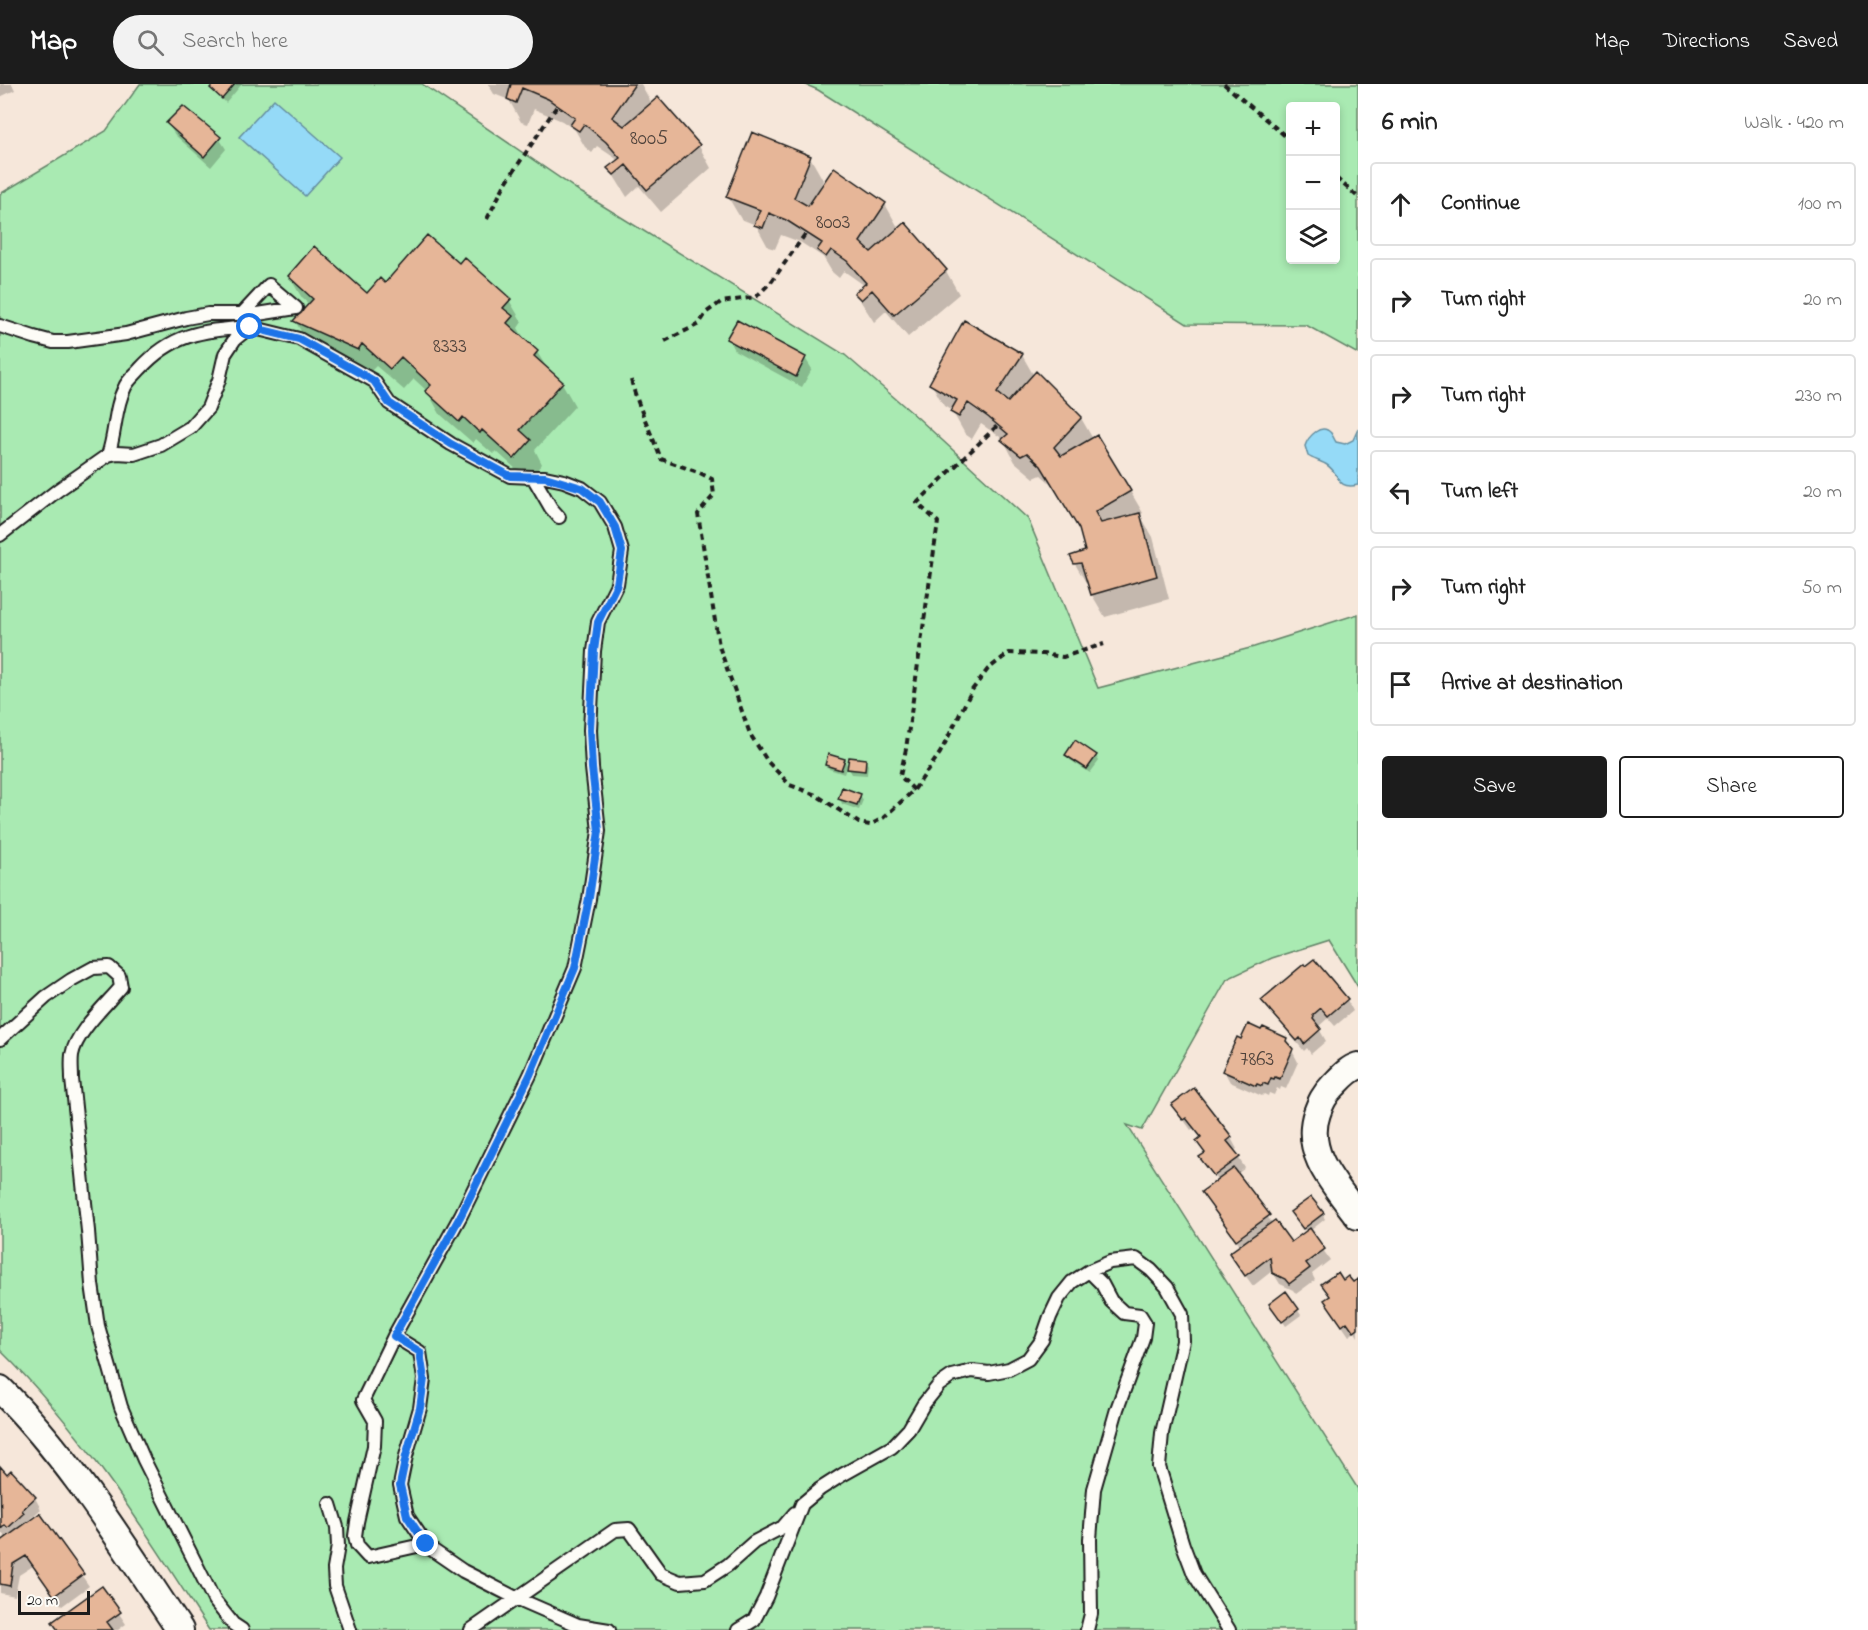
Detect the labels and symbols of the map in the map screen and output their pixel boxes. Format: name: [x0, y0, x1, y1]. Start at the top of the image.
house number: 8005: [630, 124, 668, 154]
house number: 8003: [816, 208, 850, 238]
route start: [236, 313, 262, 339]
house number: 8333: [433, 332, 467, 362]
house number: 7863: [1240, 1045, 1274, 1075]
route end: [412, 1530, 438, 1556]
scale bar: [18, 1588, 90, 1616]

